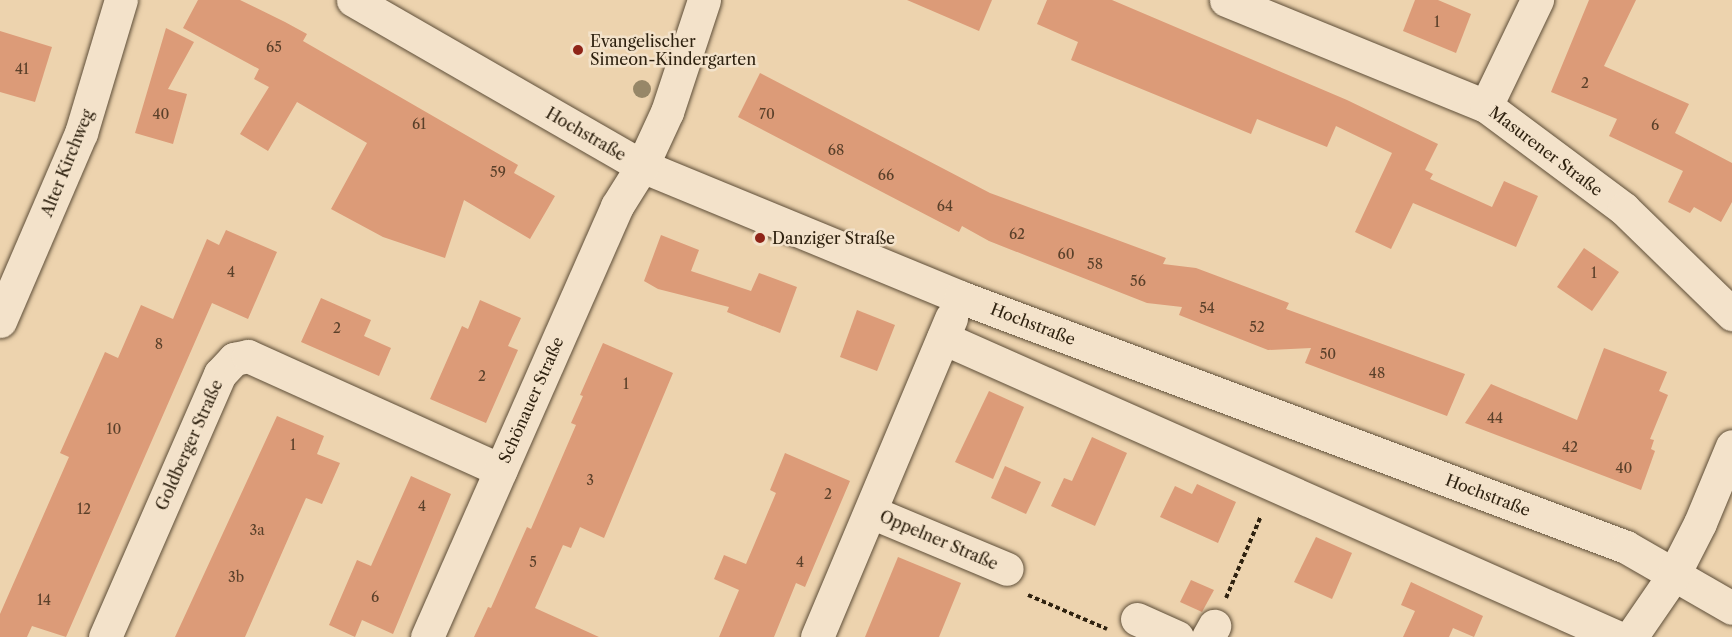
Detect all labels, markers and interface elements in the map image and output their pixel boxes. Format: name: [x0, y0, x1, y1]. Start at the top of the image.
house number: 1: [1434, 14, 1440, 30]
place label: Evangelischer Simeon-Kindergarten: [590, 31, 756, 69]
house number: 65: [266, 39, 282, 55]
marker: Evangelischer Simeon-Kindergarten: [571, 43, 585, 57]
house number: 41: [15, 61, 29, 77]
house number: 2: [1581, 75, 1589, 91]
street label: Masurener Straße: [1485, 102, 1607, 200]
street label: Hochstraße: [543, 103, 629, 165]
street label: Alter Kirchweg: [37, 106, 97, 220]
house number: 40: [153, 106, 169, 122]
house number: 70: [759, 106, 775, 122]
house number: 61: [412, 116, 426, 132]
house number: 6: [1651, 117, 1659, 133]
house number: 68: [828, 142, 844, 158]
house number: 59: [490, 164, 506, 180]
house number: 66: [878, 167, 894, 183]
house number: 64: [937, 198, 953, 214]
house number: 62: [1009, 226, 1025, 242]
place label: Danziger Straße: [772, 228, 895, 248]
marker: Danziger Straße: [753, 231, 767, 245]
house number: 60: [1057, 246, 1075, 262]
house number: 58: [1087, 256, 1103, 272]
house number: 4: [227, 264, 235, 280]
house number: 1: [1591, 265, 1597, 281]
house number: 56: [1130, 273, 1146, 289]
street label: Hochstraße: [988, 299, 1078, 349]
house number: 54: [1199, 300, 1215, 316]
house number: 52: [1249, 319, 1265, 335]
house number: 2: [333, 320, 341, 336]
street label: Schönauer Straße: [494, 334, 568, 466]
house number: 8: [155, 336, 163, 352]
house number: 50: [1320, 346, 1336, 362]
house number: 48: [1369, 365, 1385, 381]
house number: 2: [478, 368, 486, 384]
house number: 1: [623, 376, 629, 392]
street label: Goldberger Straße: [152, 377, 226, 513]
house number: 44: [1487, 410, 1503, 426]
house number: 10: [107, 421, 121, 437]
house number: 1: [290, 437, 296, 453]
house number: 42: [1562, 439, 1578, 455]
house number: 40: [1616, 460, 1632, 476]
street label: Hochstraße: [1443, 470, 1533, 520]
house number: 3: [586, 472, 594, 488]
house number: 2: [824, 486, 832, 502]
house number: 4: [418, 498, 426, 514]
house number: 12: [77, 501, 91, 517]
street label: Oppelner Straße: [877, 506, 1001, 574]
house number: 3a: [249, 522, 265, 538]
house number: 5: [529, 554, 537, 570]
house number: 4: [796, 554, 804, 570]
house number: 3b: [228, 569, 244, 585]
house number: 6: [371, 589, 379, 605]
house number: 14: [37, 592, 51, 608]

